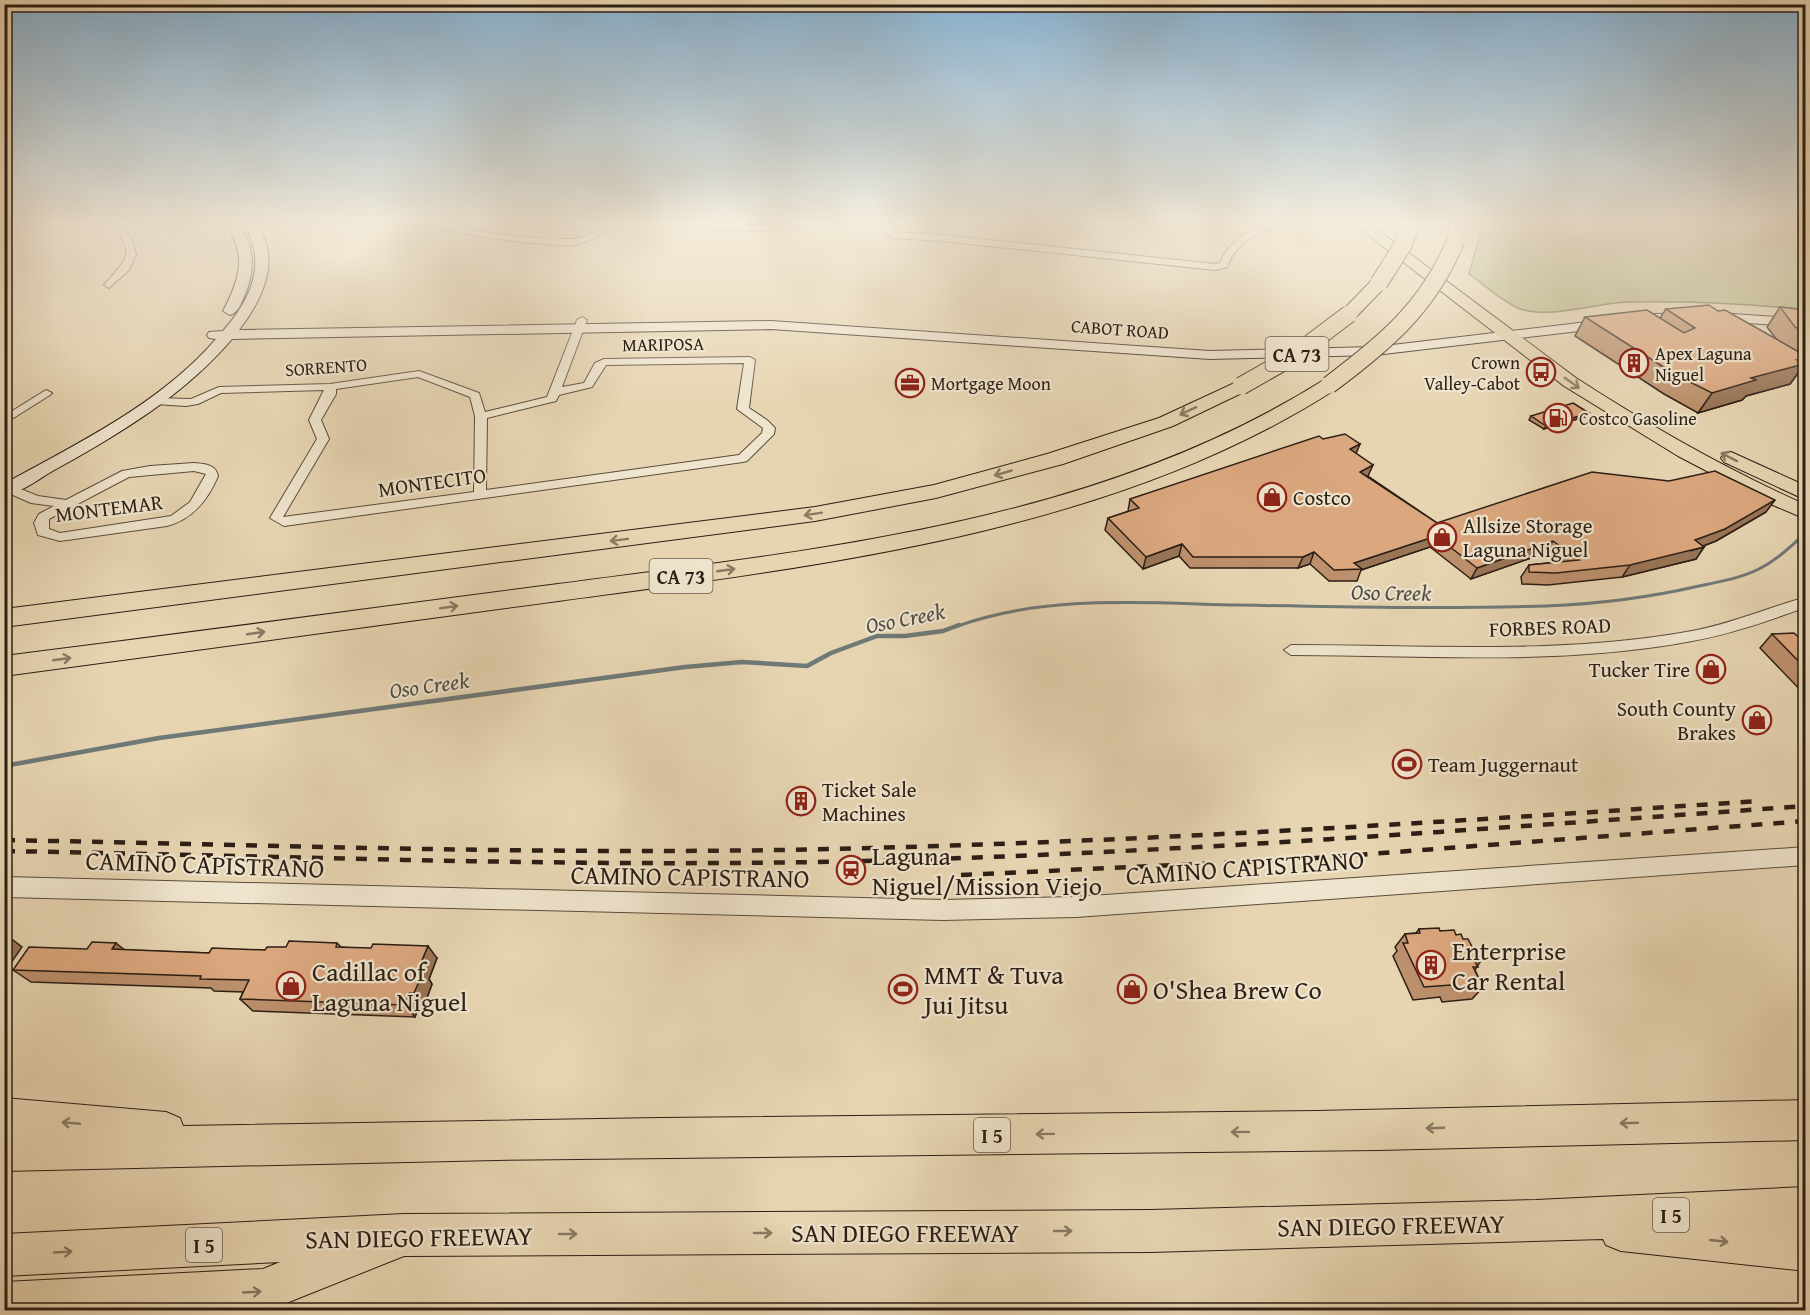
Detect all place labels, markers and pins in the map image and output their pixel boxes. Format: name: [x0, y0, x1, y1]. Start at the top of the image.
place label: Apex Laguna Niguel: [1655, 340, 1752, 388]
building icon: Apex Laguna Niguel: [1618, 347, 1650, 379]
place label: Crown Valley-Cabot: [1424, 349, 1521, 397]
bus stop icon: Crown Valley-Cabot: [1525, 356, 1557, 388]
office icon: Mortgage Moon: [894, 367, 926, 399]
place label: Mortgage Moon: [931, 370, 1051, 397]
fuel station icon: Costco Gasoline: [1542, 402, 1574, 434]
place label: Costco Gasoline: [1579, 405, 1697, 432]
shop icon: Costco: [1256, 481, 1288, 513]
place label: Costco: [1293, 482, 1351, 513]
place label: Allsize Storage Laguna Niguel: [1463, 510, 1593, 565]
shop icon: Allsize Storage Laguna Niguel: [1426, 521, 1458, 553]
shop icon: Tucker Tire: [1695, 653, 1727, 685]
place label: Tucker Tire: [1589, 654, 1690, 685]
place label: South County Brakes: [1617, 693, 1737, 748]
shop icon: South County Brakes: [1741, 704, 1773, 736]
sports icon: Team Juggernaut: [1391, 748, 1423, 780]
place label: Team Juggernaut: [1428, 749, 1579, 780]
place label: Ticket Sale Machines: [822, 774, 917, 829]
building icon: Ticket Sale Machines: [785, 785, 817, 817]
place label: Laguna Niguel/Mission Viejo: [872, 836, 1102, 905]
station icon: Laguna Niguel/Mission Viejo: [835, 854, 867, 886]
place label: Enterprise Car Rental: [1452, 931, 1566, 1000]
building icon: Enterprise Car Rental: [1415, 949, 1447, 981]
place label: Cadillac of Laguna Niguel: [312, 952, 467, 1021]
place label: MMT & Tuva Jui Jitsu: [921, 955, 1064, 1024]
shop icon: Cadillac of Laguna Niguel: [275, 970, 307, 1002]
place label: O'Shea Brew Co: [1153, 970, 1322, 1009]
sports icon: MMT & Tuva Jui Jitsu: [887, 973, 919, 1005]
shop icon: O'Shea Brew Co: [1116, 973, 1148, 1005]

